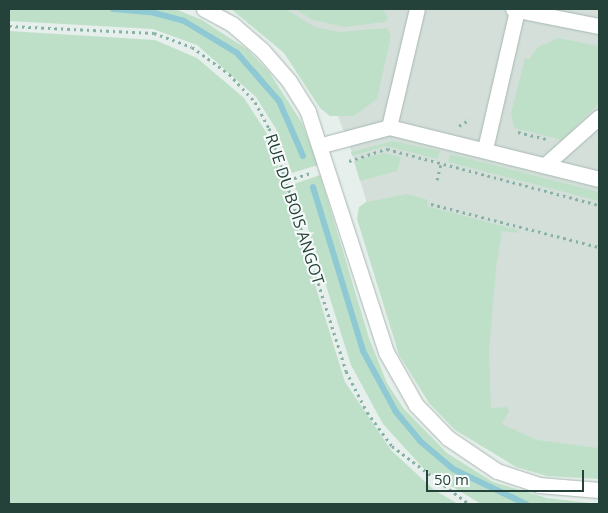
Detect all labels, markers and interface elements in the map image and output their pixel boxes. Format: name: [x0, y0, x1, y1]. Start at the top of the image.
street label: RUE DU BOIS ANGOT: [262, 131, 328, 287]
scale bar: [428, 460, 586, 492]
text: 50 m: [434, 469, 469, 489]

